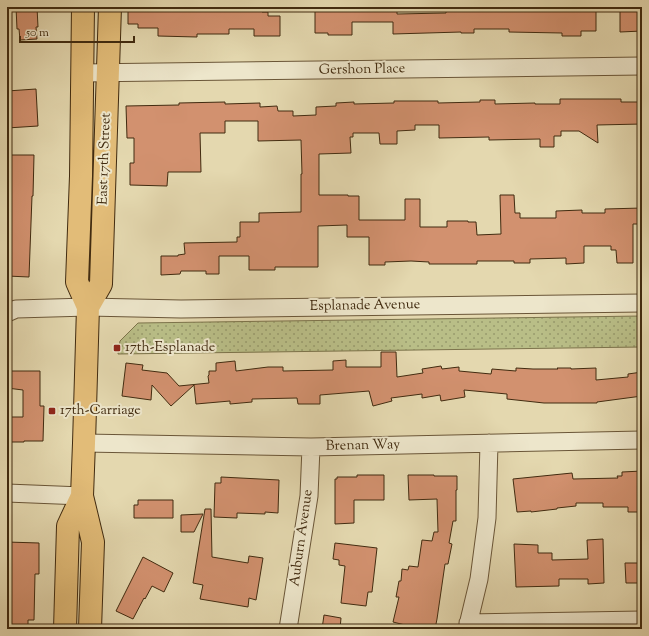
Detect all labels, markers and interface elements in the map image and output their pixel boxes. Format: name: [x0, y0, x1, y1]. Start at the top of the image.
scale bar: [20, 18, 134, 44]
text: 50 m: [25, 24, 49, 42]
street label: Gershon Place: [319, 59, 405, 81]
street label: East 17th Street: [93, 112, 117, 205]
street label: Esplanade Avenue: [310, 295, 420, 317]
place label: 17th-Esplanade: [125, 338, 215, 358]
marker: 17th-Esplanade: [112, 343, 122, 353]
place label: 17th-Carriage: [60, 401, 141, 421]
marker: 17th-Carriage: [47, 406, 57, 416]
street label: Brenan Way: [326, 435, 400, 457]
street label: Auburn Avenue: [285, 488, 319, 588]

